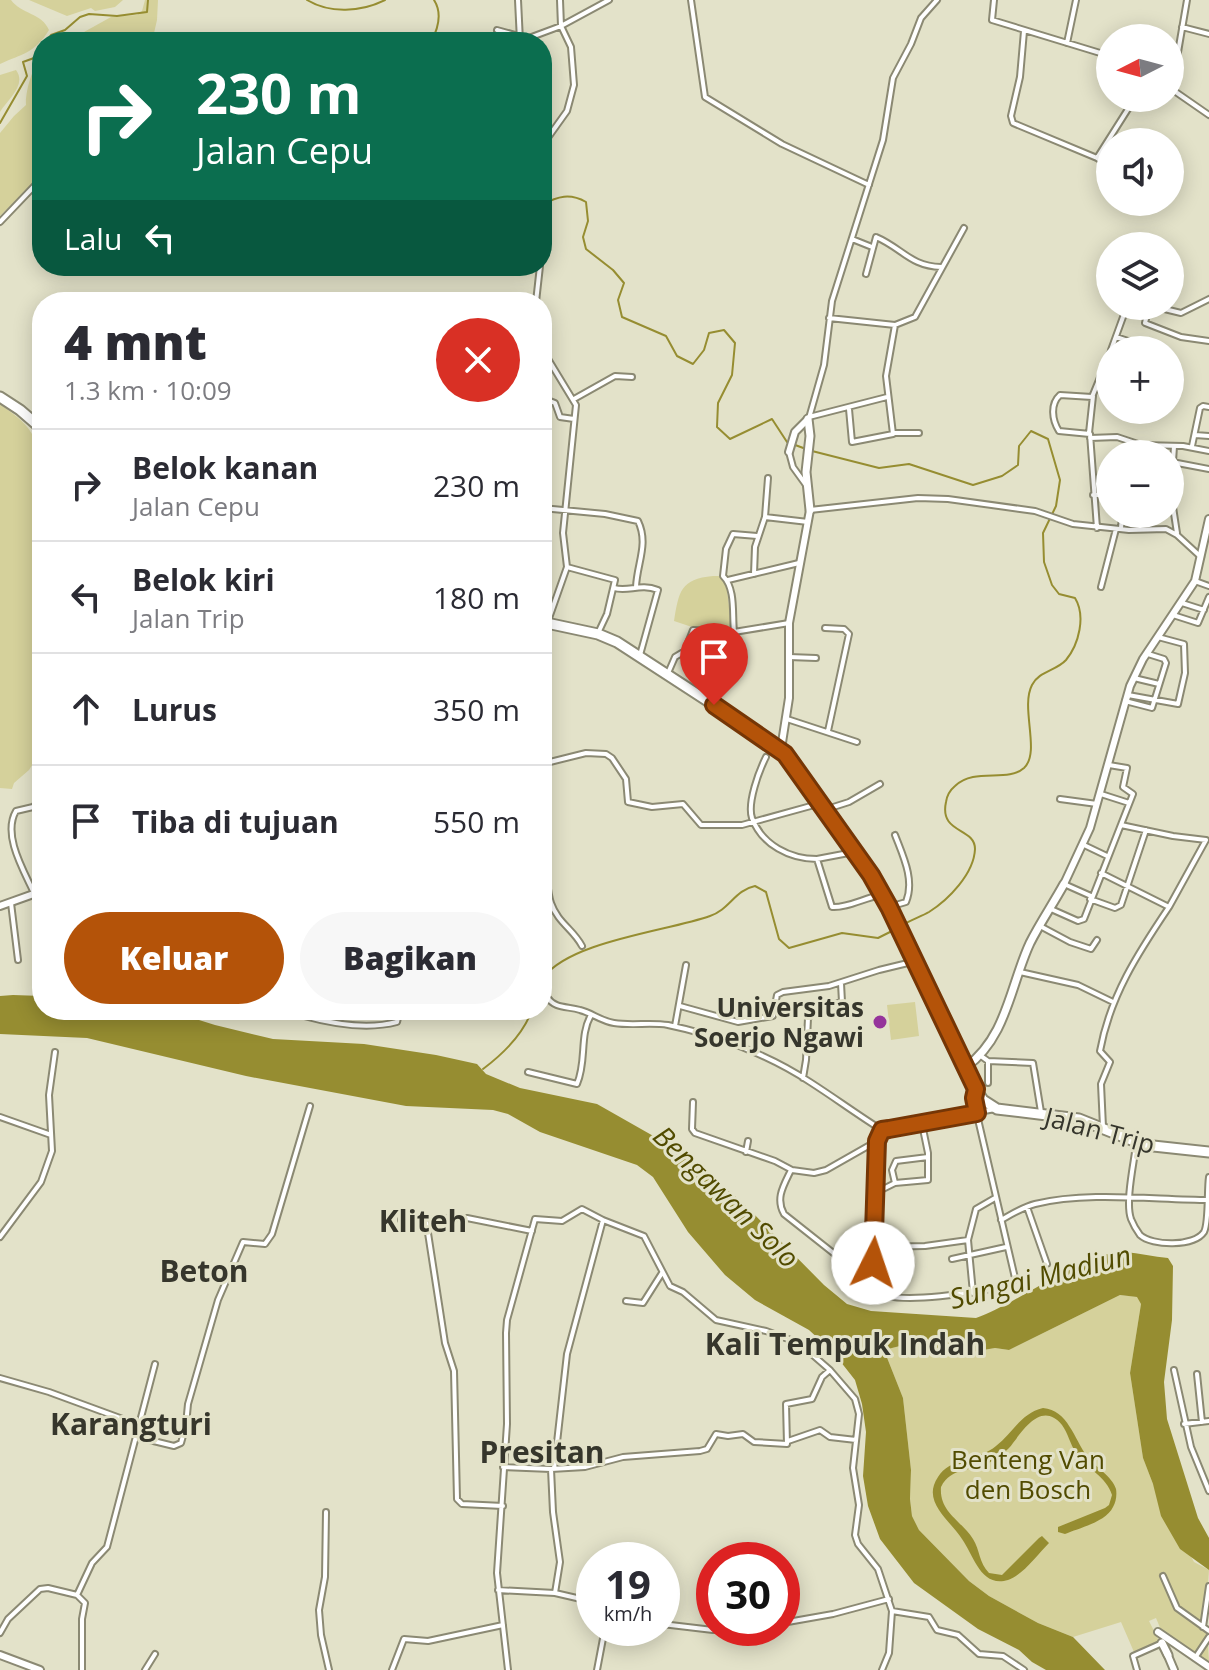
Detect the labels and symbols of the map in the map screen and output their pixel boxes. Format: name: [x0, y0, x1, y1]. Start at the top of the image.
north arrow: [1096, 24, 1184, 112]
pin: [680, 623, 748, 705]
place label: Universitas Soerjo Ngawi: [694, 989, 864, 1055]
marker: Universitas Soerjo Ngawi: [871, 1013, 889, 1031]
street label: Jalan Trip: [1038, 1097, 1159, 1162]
water label: Bengawan Solo: [646, 1117, 808, 1275]
district label: Kliteh: [379, 1200, 467, 1241]
position arrow: [831, 1221, 915, 1305]
water label: Sungai Madiun: [945, 1235, 1135, 1317]
district label: Beton: [159, 1250, 249, 1291]
district label: Kali Tempuk Indah: [705, 1323, 985, 1364]
district label: Karangturi: [50, 1403, 212, 1444]
district label: Presitan: [479, 1431, 605, 1472]
park label: Benteng Van den Bosch: [951, 1441, 1105, 1507]
speed limit sign: 30: [696, 1542, 800, 1646]

